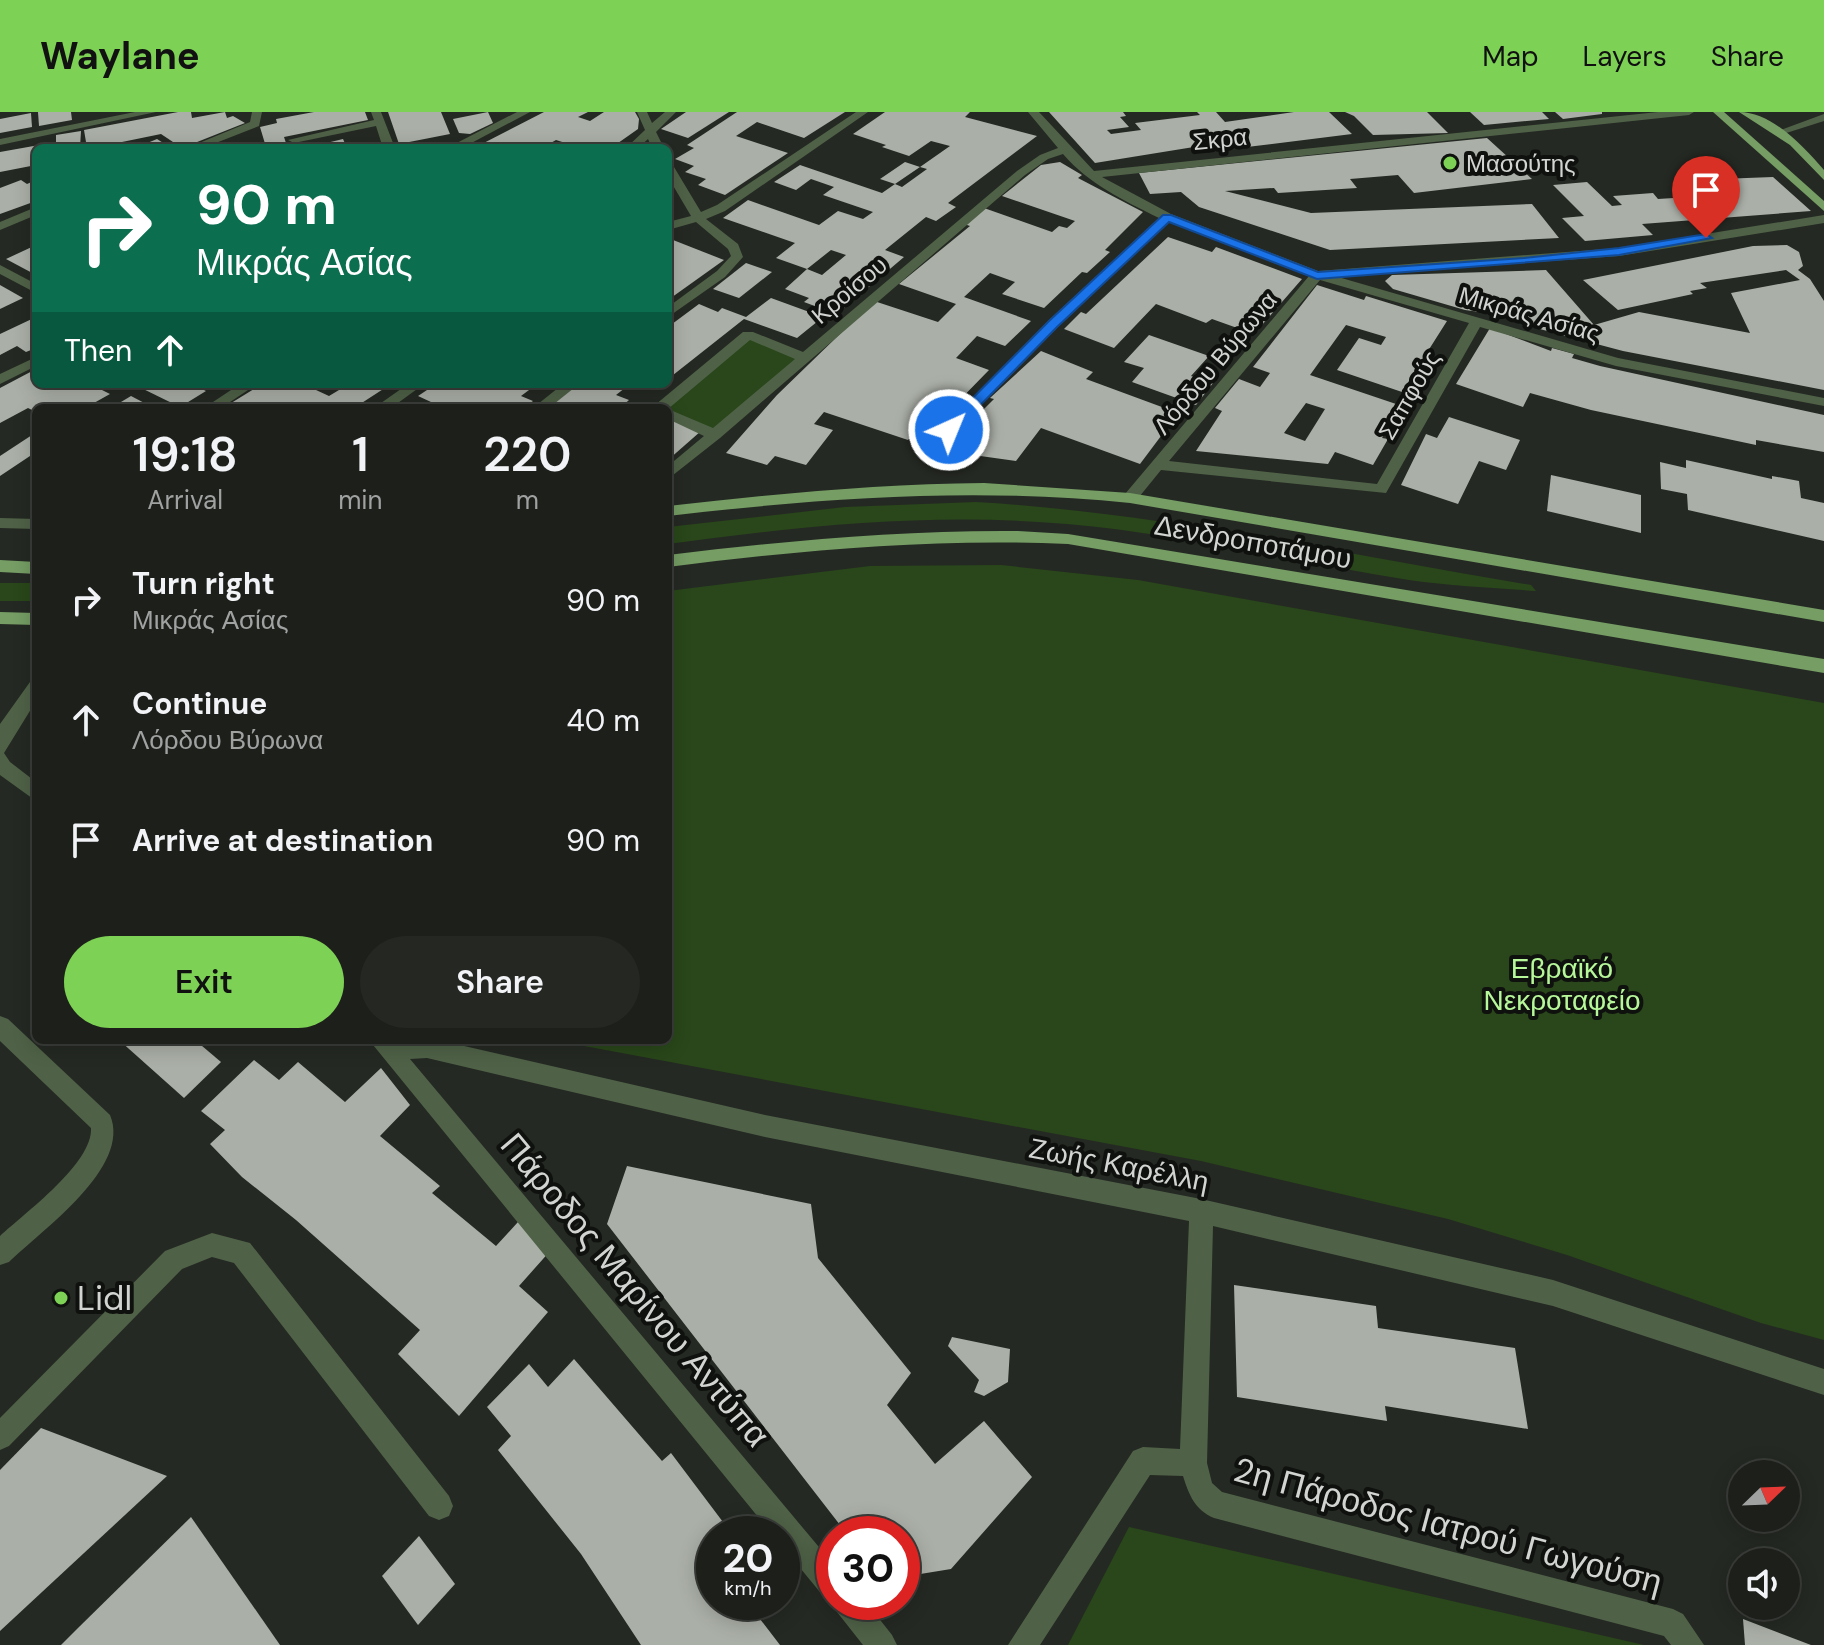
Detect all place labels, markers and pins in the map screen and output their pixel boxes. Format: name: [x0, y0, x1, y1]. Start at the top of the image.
place label: Μασούτης: [1466, 148, 1576, 179]
marker: Μασούτης: [1441, 154, 1459, 172]
pin: [1672, 156, 1740, 238]
place label: Lidl: [77, 1276, 132, 1321]
marker: Lidl: [52, 1289, 70, 1307]

